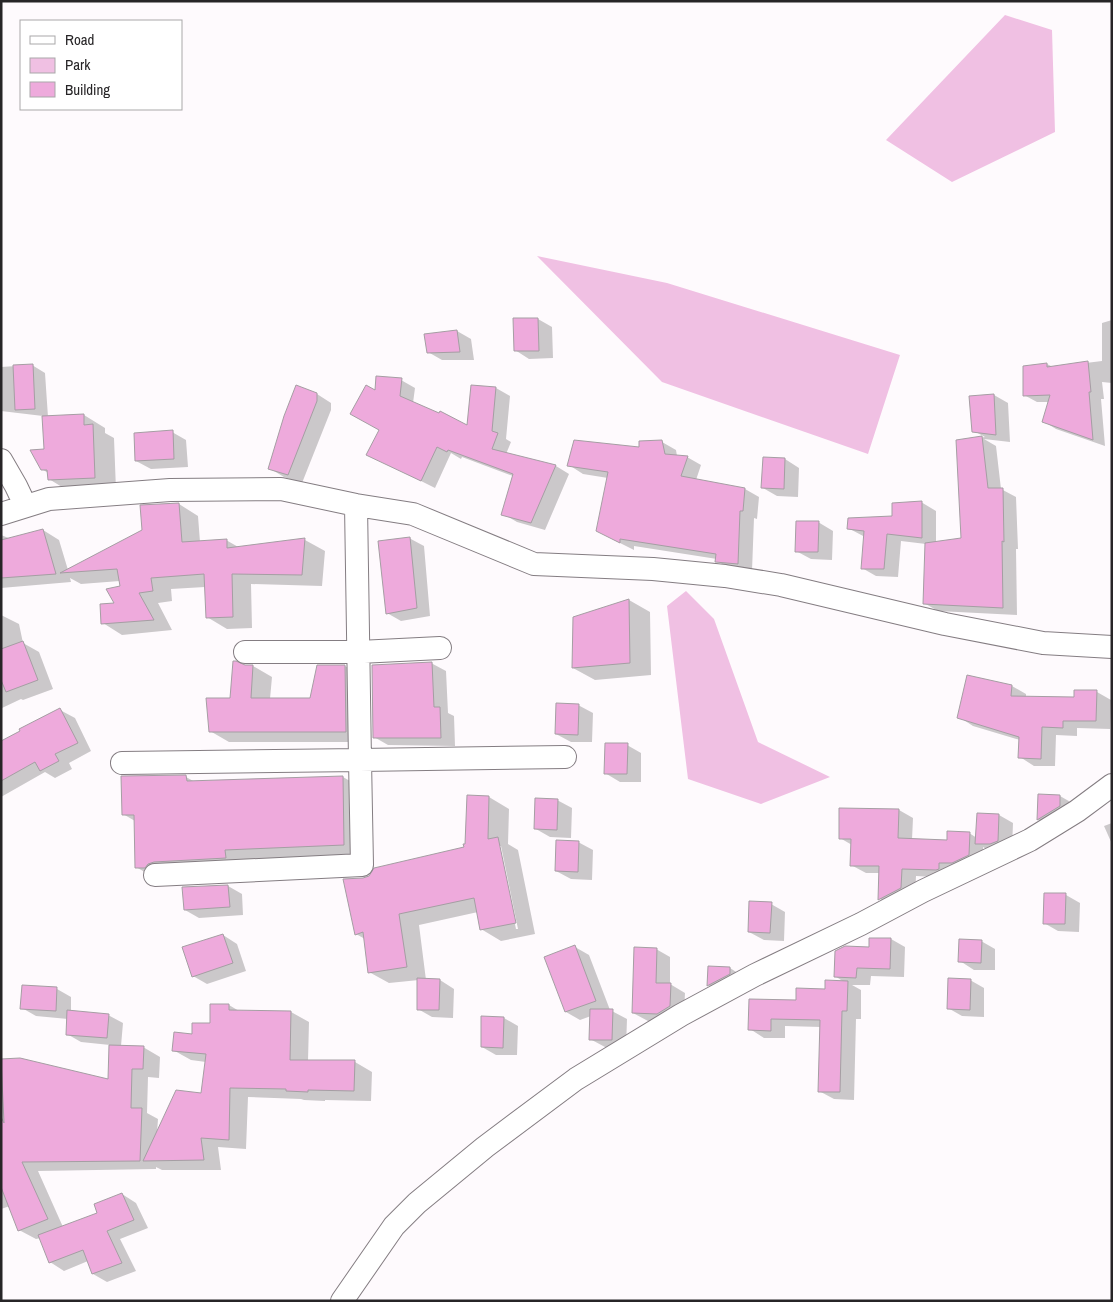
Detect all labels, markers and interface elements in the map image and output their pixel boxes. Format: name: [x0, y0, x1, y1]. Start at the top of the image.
legend: [20, 20, 182, 110]
text: Road: [65, 29, 94, 50]
text: Park: [65, 54, 91, 75]
text: Building: [65, 79, 110, 100]

